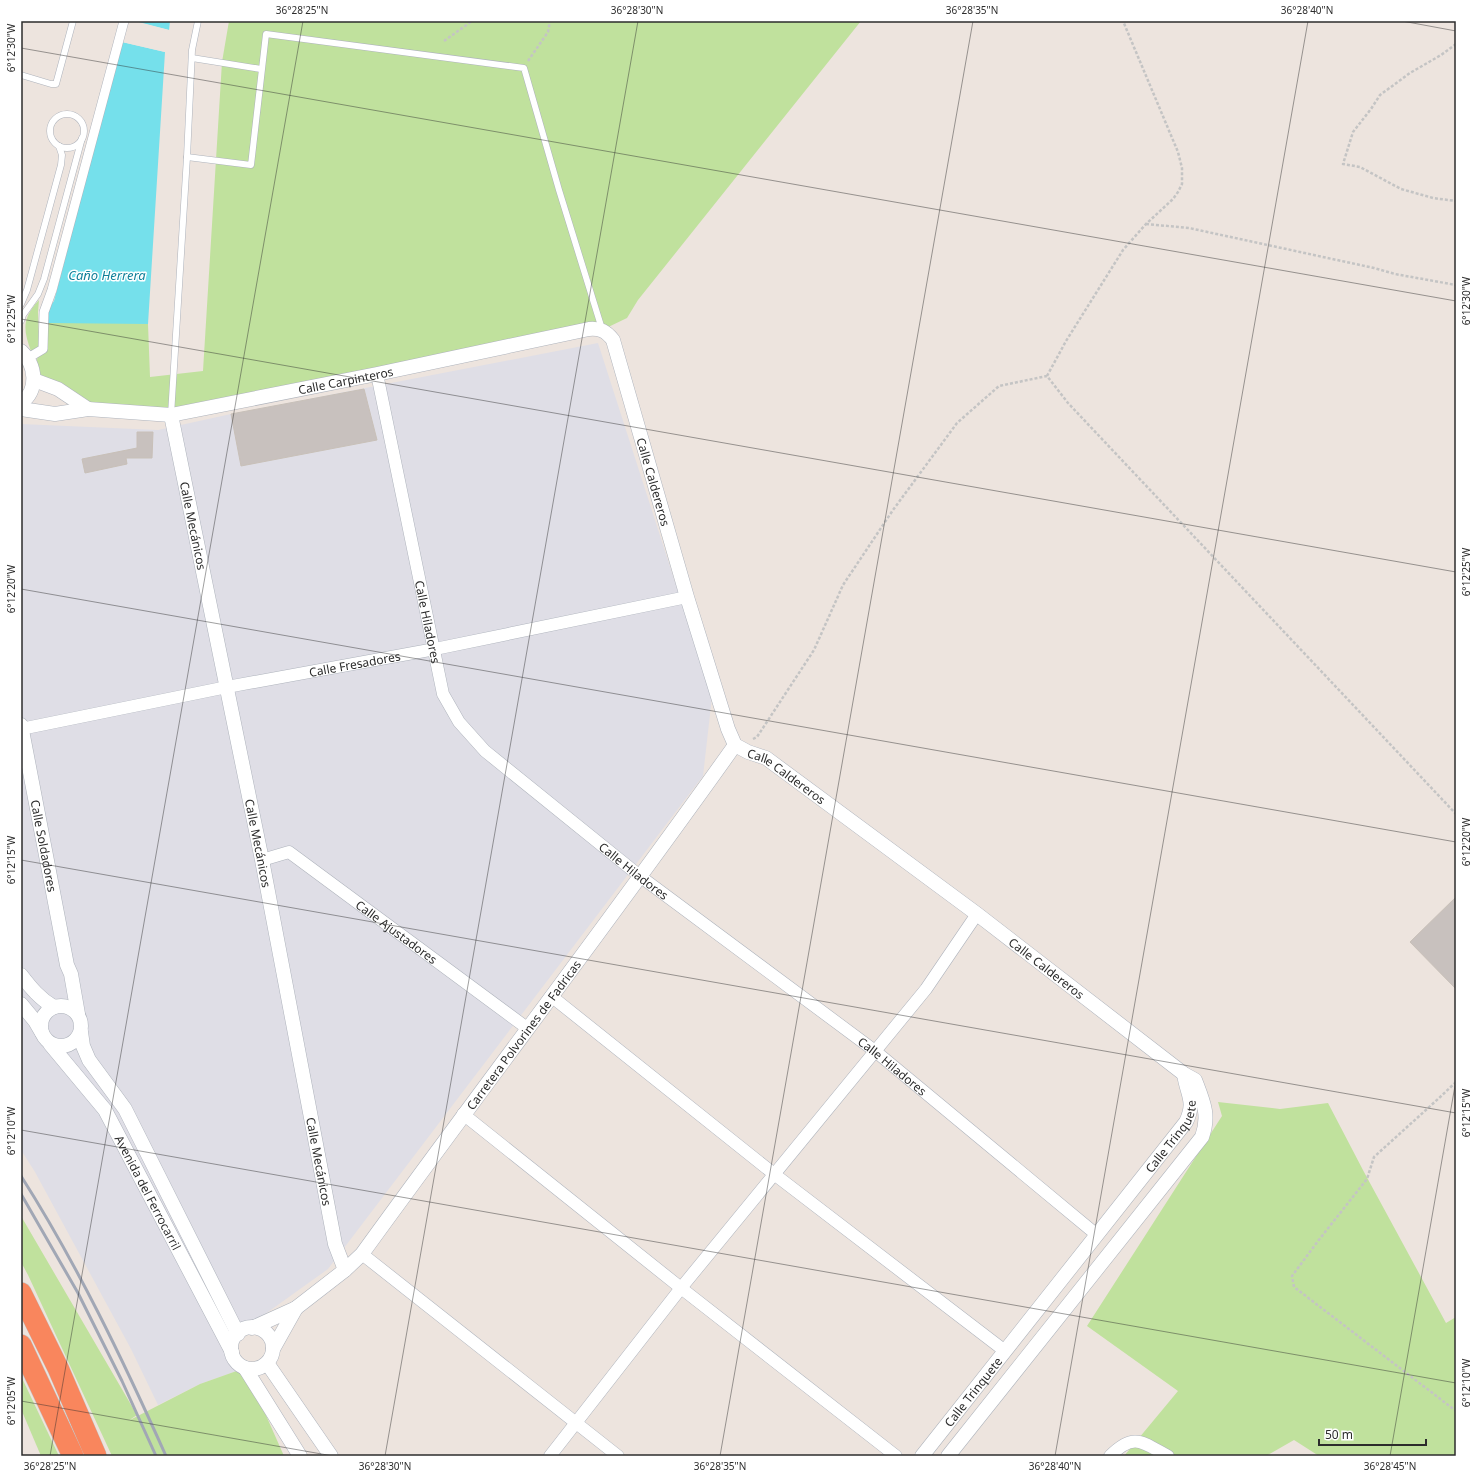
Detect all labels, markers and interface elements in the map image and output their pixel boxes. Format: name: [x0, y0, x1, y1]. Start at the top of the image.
text: 36°28'25"N: [276, 3, 328, 17]
text: 36°28'30"N: [611, 3, 663, 17]
text: 36°28'35"N: [946, 3, 998, 17]
text: 36°28'40"N: [1281, 3, 1333, 17]
text: 6°12'30"W: [4, 23, 18, 72]
water label: Caño Herrera: [68, 266, 146, 284]
text: 6°12'30"W: [1459, 276, 1473, 325]
text: 6°12'25"W: [4, 294, 18, 343]
street label: Calle Carpinteros: [297, 362, 395, 398]
street label: Calle Caldereros: [633, 435, 675, 528]
street label: Calle Mecánicos: [176, 480, 211, 572]
text: 6°12'25"W: [1459, 547, 1473, 596]
text: 6°12'20"W: [4, 564, 18, 613]
street label: Calle Hiladores: [411, 579, 445, 665]
street label: Calle Fresadores: [308, 647, 402, 680]
street label: Calle Caldereros: [745, 744, 829, 808]
street label: Calle Mecánicos: [241, 797, 276, 889]
street label: Calle Soldadores: [27, 798, 61, 894]
text: 6°12'20"W: [1459, 817, 1473, 866]
text: 6°12'15"W: [4, 835, 18, 884]
street label: Calle Hiladores: [596, 838, 672, 903]
street label: Calle Ajustadores: [352, 896, 441, 968]
street label: Calle Caldereros: [1005, 933, 1088, 1003]
street label: Carretera Polvorines de Fadricas: [462, 956, 585, 1113]
street label: Calle Hiladores: [855, 1033, 931, 1099]
text: 6°12'15"W: [1459, 1088, 1473, 1137]
street label: Calle Trinquete: [1141, 1100, 1199, 1176]
text: 6°12'10"W: [4, 1106, 18, 1155]
street label: Calle Mecánicos: [303, 1116, 336, 1207]
street label: Avenida del Ferrocarril: [111, 1132, 185, 1253]
street label: Calle Trinquete: [940, 1353, 1006, 1430]
text: 6°12'10"W: [1459, 1358, 1473, 1407]
text: 6°12'05"W: [4, 1376, 18, 1425]
scale bar: [1319, 1421, 1426, 1447]
text: 50 m: [1325, 1426, 1353, 1443]
text: 36°28'25"N: [24, 1459, 76, 1473]
text: 36°28'30"N: [359, 1459, 411, 1473]
text: 36°28'35"N: [694, 1459, 746, 1473]
text: 36°28'40"N: [1029, 1459, 1081, 1473]
text: 36°28'45"N: [1364, 1459, 1416, 1473]

